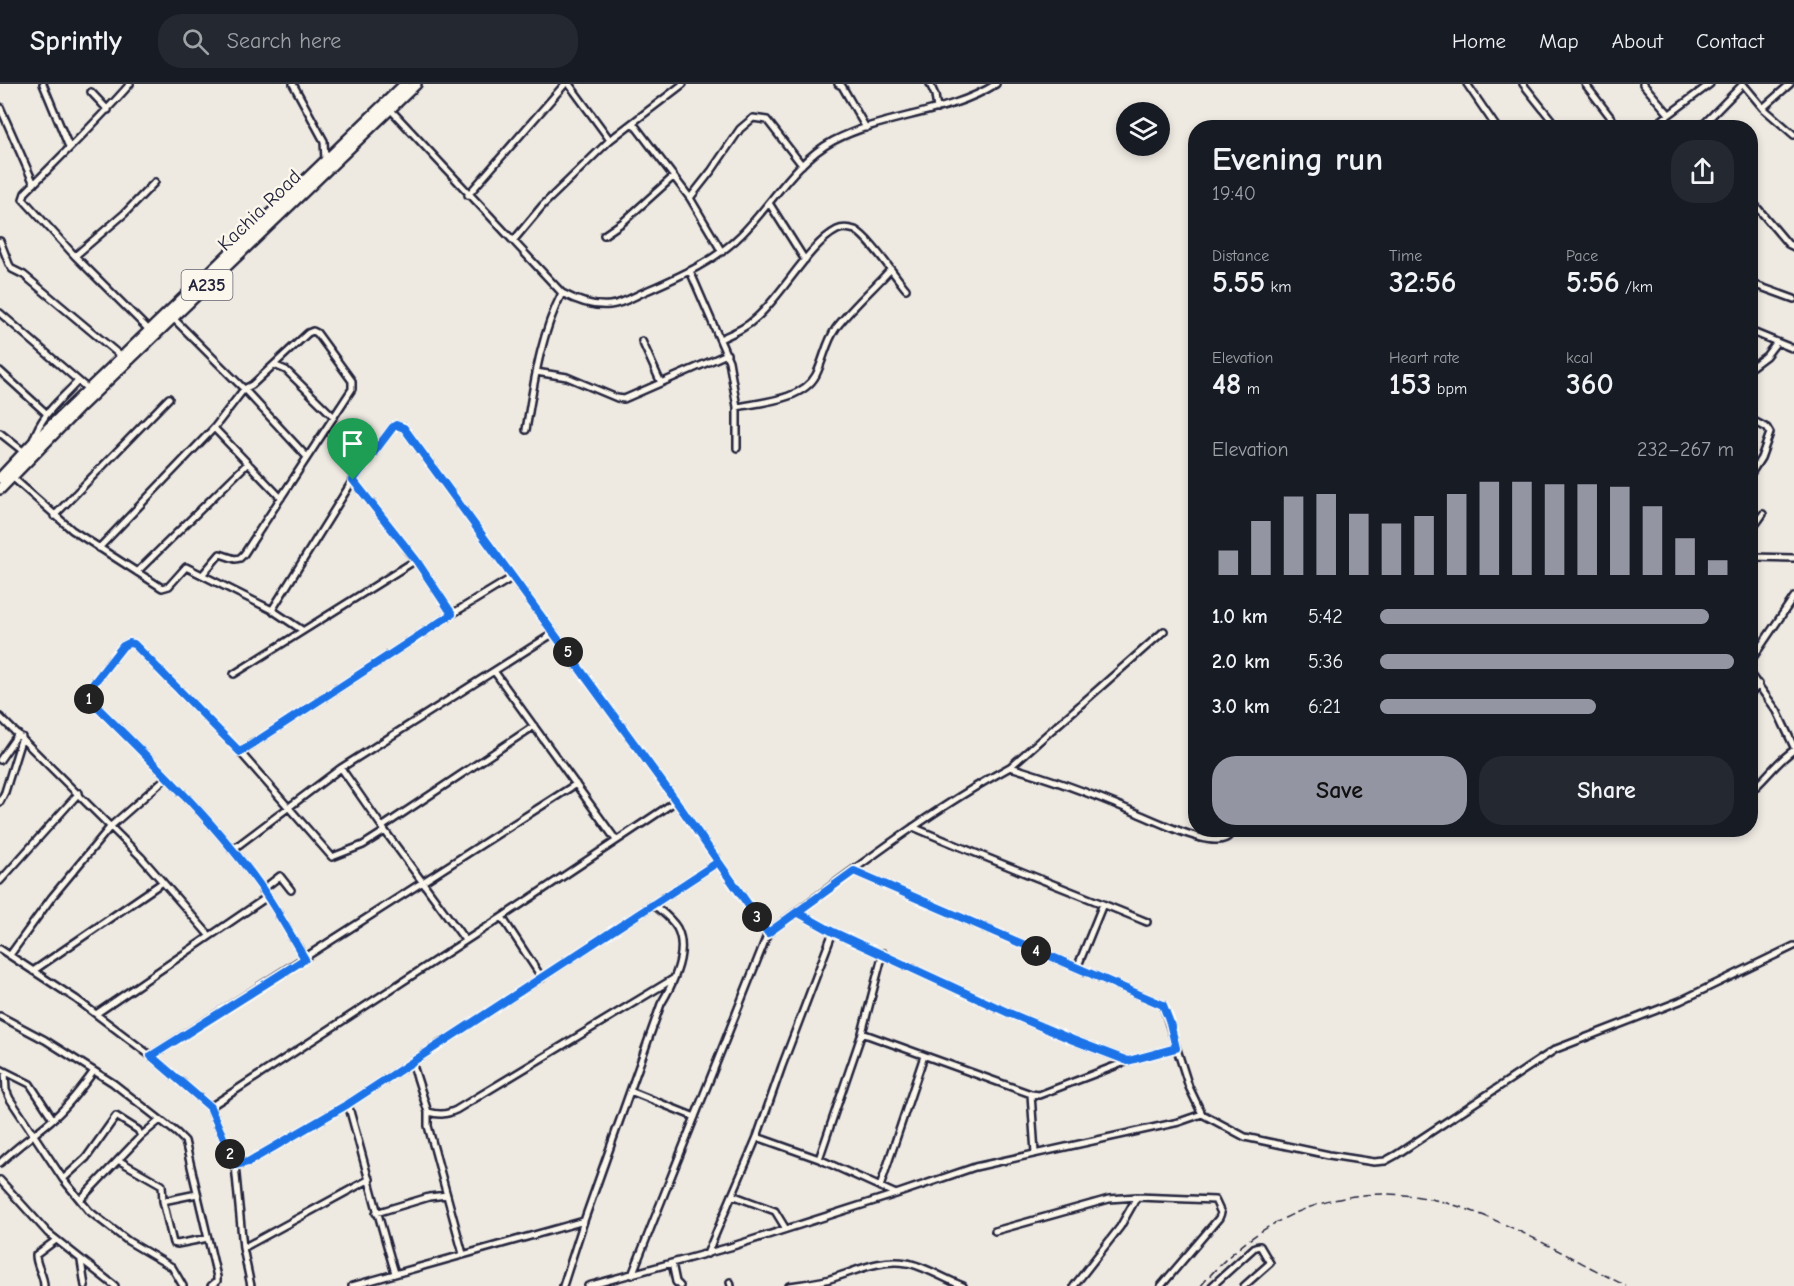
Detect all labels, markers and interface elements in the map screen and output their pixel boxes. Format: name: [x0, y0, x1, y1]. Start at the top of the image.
search box: [158, 14, 578, 68]
text: Sprintly: [30, 25, 122, 57]
icon: search: [179, 25, 212, 58]
text: Search here: [227, 28, 341, 54]
text: Home: [1452, 29, 1506, 53]
text: Map: [1539, 29, 1579, 53]
text: About: [1612, 29, 1663, 53]
text: Contact: [1696, 29, 1764, 53]
map controls: [1116, 102, 1170, 156]
button: layers: [1116, 102, 1170, 156]
text: Evening run: [1212, 140, 1383, 178]
button: share: [1671, 140, 1734, 203]
street label: Kachia Road: [213, 165, 306, 256]
text: 19:40: [1212, 182, 1256, 205]
text: Distance: [1212, 247, 1269, 265]
text: Time: [1389, 247, 1422, 265]
text: Pace: [1566, 247, 1598, 265]
text: 5.55: [1212, 265, 1265, 300]
text: 32:56: [1389, 265, 1457, 300]
text: 5:56: [1566, 265, 1620, 300]
road number: A235: [182, 270, 232, 300]
text: km: [1265, 278, 1292, 296]
text: /km: [1620, 278, 1653, 296]
text: Elevation: [1212, 349, 1273, 367]
text: Heart rate: [1389, 349, 1460, 367]
text: kcal: [1566, 349, 1593, 367]
text: 48: [1212, 367, 1241, 402]
text: 153: [1389, 367, 1432, 402]
text: 360: [1566, 367, 1614, 402]
text: m: [1241, 380, 1260, 398]
text: bpm: [1432, 380, 1467, 398]
pin: [327, 418, 378, 480]
icon: arrive: [336, 427, 369, 460]
text: Elevation: [1212, 438, 1289, 461]
text: 232–267 m: [1637, 438, 1734, 461]
text: 1.0 km: [1212, 605, 1268, 628]
text: 5:42: [1308, 605, 1343, 628]
pin: 5: [553, 637, 583, 667]
text: 5: [564, 643, 572, 661]
text: 2.0 km: [1212, 650, 1270, 673]
text: 5:36: [1308, 650, 1343, 673]
pin: 1: [74, 684, 104, 714]
text: 1: [86, 690, 92, 708]
text: 3.0 km: [1212, 695, 1270, 718]
text: 6:21: [1308, 695, 1341, 718]
button: Save: [1212, 756, 1467, 825]
button: Share: [1479, 756, 1734, 825]
pin: 3: [742, 902, 772, 932]
text: 3: [753, 908, 761, 926]
pin: 4: [1021, 936, 1051, 966]
text: 4: [1032, 942, 1040, 960]
pin: 2: [215, 1139, 245, 1169]
text: 2: [226, 1145, 234, 1163]

